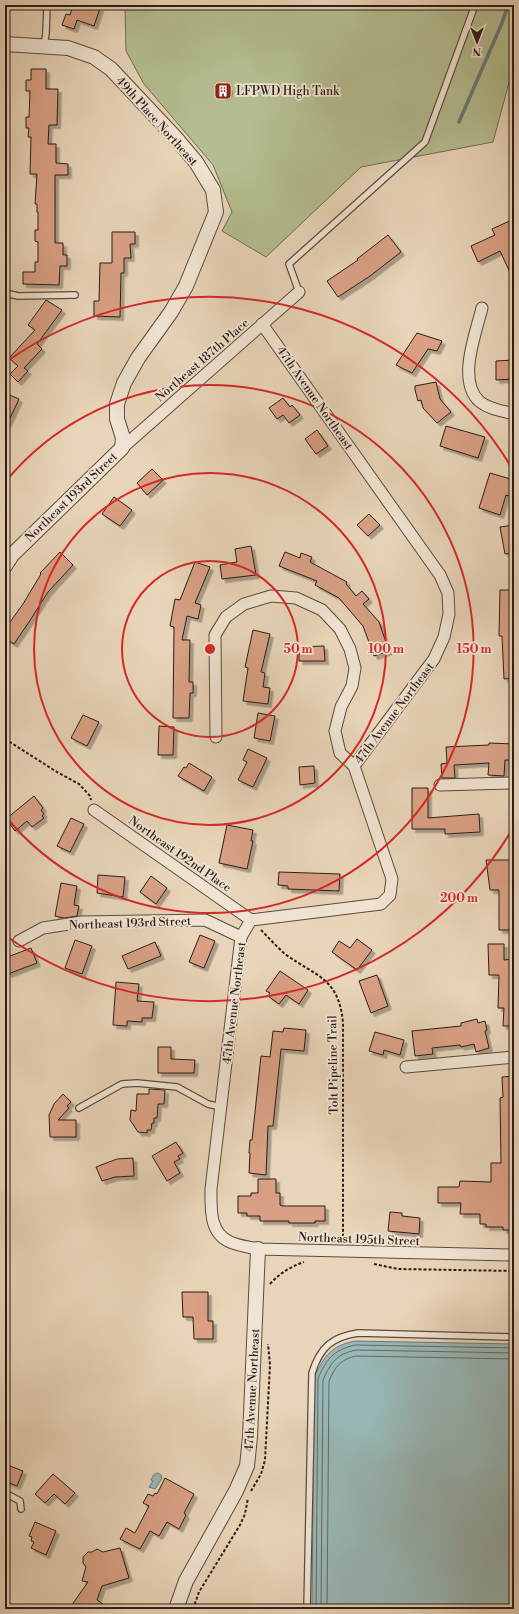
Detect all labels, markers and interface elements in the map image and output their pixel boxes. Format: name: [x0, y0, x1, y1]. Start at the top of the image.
north arrow: [457, 22, 497, 62]
text: N: [472, 44, 481, 58]
street label: 49th Place Northeast: [113, 74, 201, 170]
building icon: LFPWD High Tank: [213, 81, 233, 101]
place label: LFPWD High Tank: [236, 84, 340, 99]
street label: Northeast 187th Place: [153, 316, 252, 405]
street label: 47th Avenue Northeast: [273, 344, 356, 454]
street label: Northeast 193rd Street: [22, 449, 121, 545]
centre of rings: [203, 642, 217, 656]
text: 50 m: [283, 642, 313, 657]
text: 100 m: [368, 642, 404, 657]
text: 150 m: [457, 642, 491, 657]
street label: 47th Avenue Northeast: [351, 659, 438, 767]
street label: Northeast 192nd Place: [125, 813, 234, 896]
text: 200 m: [440, 891, 478, 906]
street label: Northeast 193rd Street: [69, 914, 192, 933]
street label: 47th Avenue Northeast: [220, 940, 250, 1065]
street label: Tolt Pipeline Trail: [325, 1015, 342, 1115]
street label: Northeast 195th Street: [298, 1230, 421, 1249]
street label: 47th Avenue Northeast: [242, 1327, 263, 1452]

